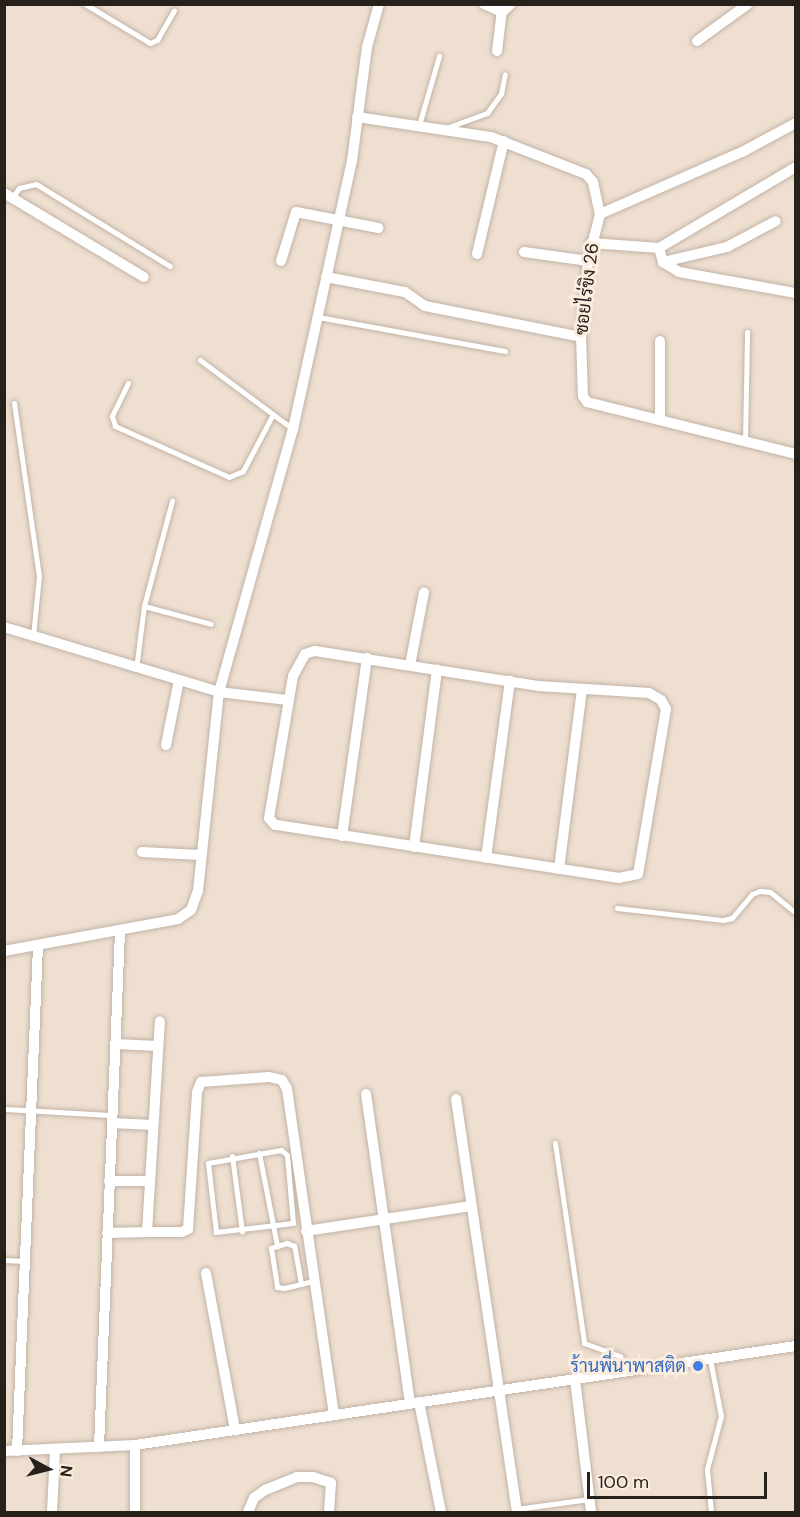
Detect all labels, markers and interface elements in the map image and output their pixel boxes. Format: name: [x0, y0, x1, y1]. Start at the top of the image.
street label: ซอยไร่ขิง 26: [571, 242, 603, 336]
place label: ร้านพี่นาพาสติด: [570, 1355, 686, 1377]
marker: ร้านพี่นาพาสติด: [691, 1359, 705, 1373]
north arrow: [18, 1439, 78, 1499]
scale bar: [590, 1460, 770, 1498]
text: N: [55, 1464, 77, 1478]
text: 100 m: [598, 1470, 649, 1494]

